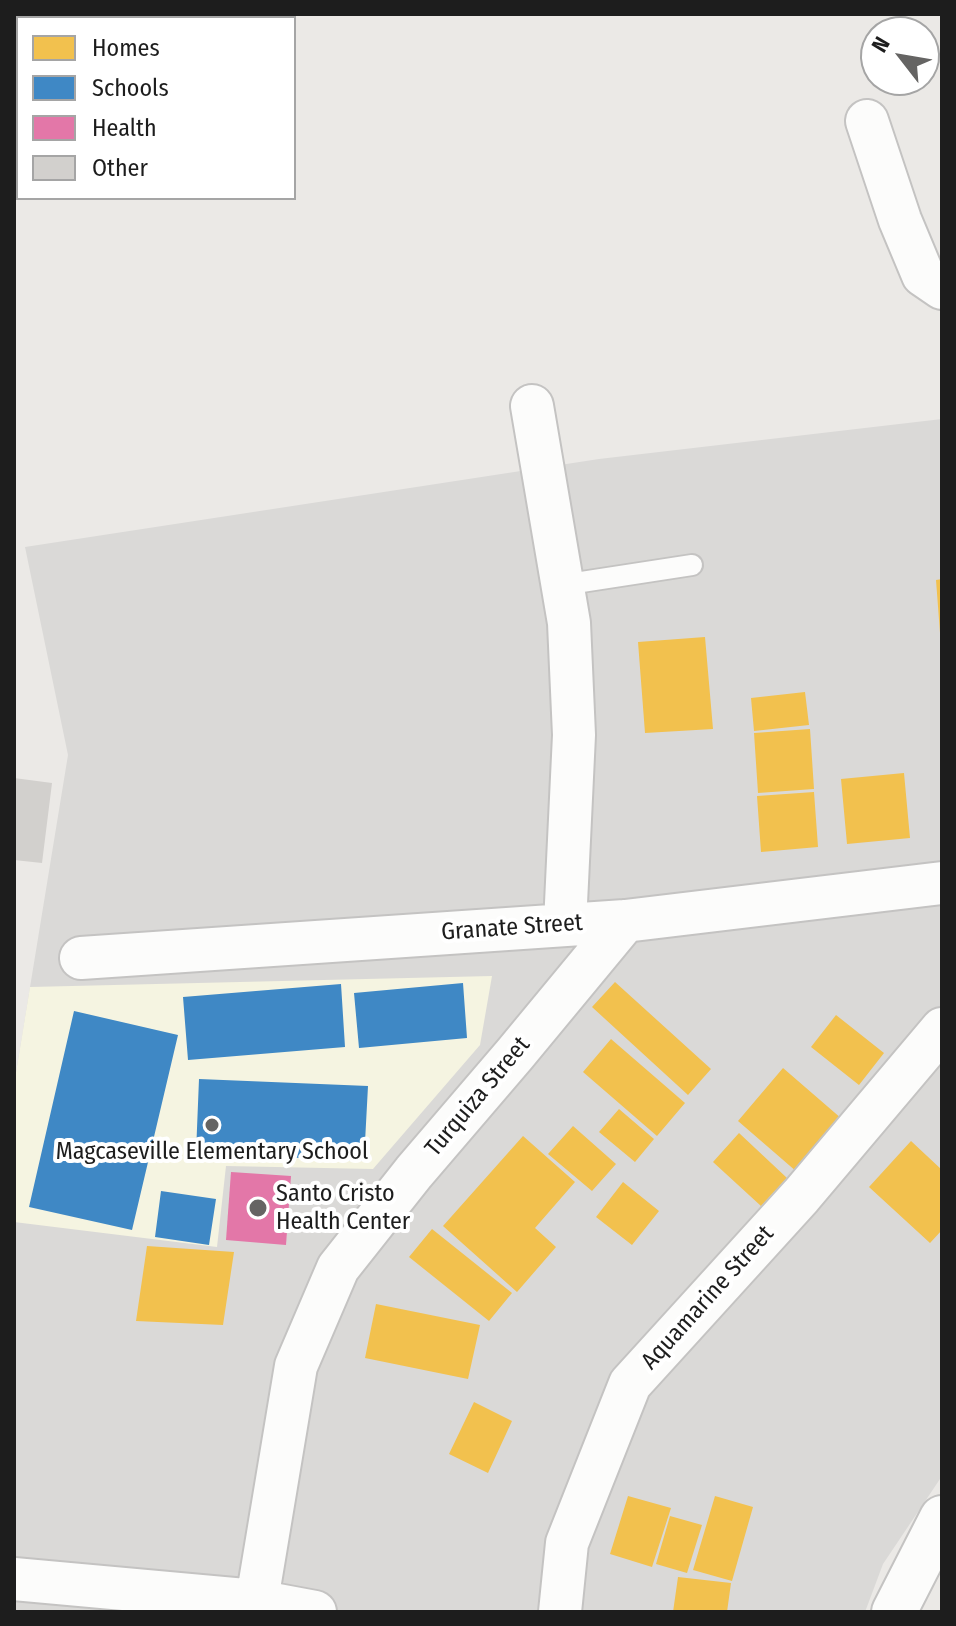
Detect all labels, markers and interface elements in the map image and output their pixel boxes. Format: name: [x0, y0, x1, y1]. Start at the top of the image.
legend: [16, 16, 296, 200]
north arrow: [860, 16, 940, 96]
text: N: [866, 32, 896, 57]
text: Homes: [92, 34, 160, 62]
text: Schools: [92, 74, 169, 102]
text: Health: [92, 114, 157, 142]
text: Other: [92, 154, 148, 182]
street label: Granate Street: [440, 909, 584, 947]
street label: Turquiza Street: [420, 1031, 536, 1163]
marker: Magcaseville Elementary School: [203, 1116, 221, 1134]
place label: Magcaseville Elementary School: [56, 1138, 368, 1166]
place label: Santo Cristo Health Center: [276, 1180, 410, 1236]
marker: Santo Cristo Health Center: [247, 1197, 269, 1219]
street label: Aquamarine Street: [636, 1220, 780, 1376]

